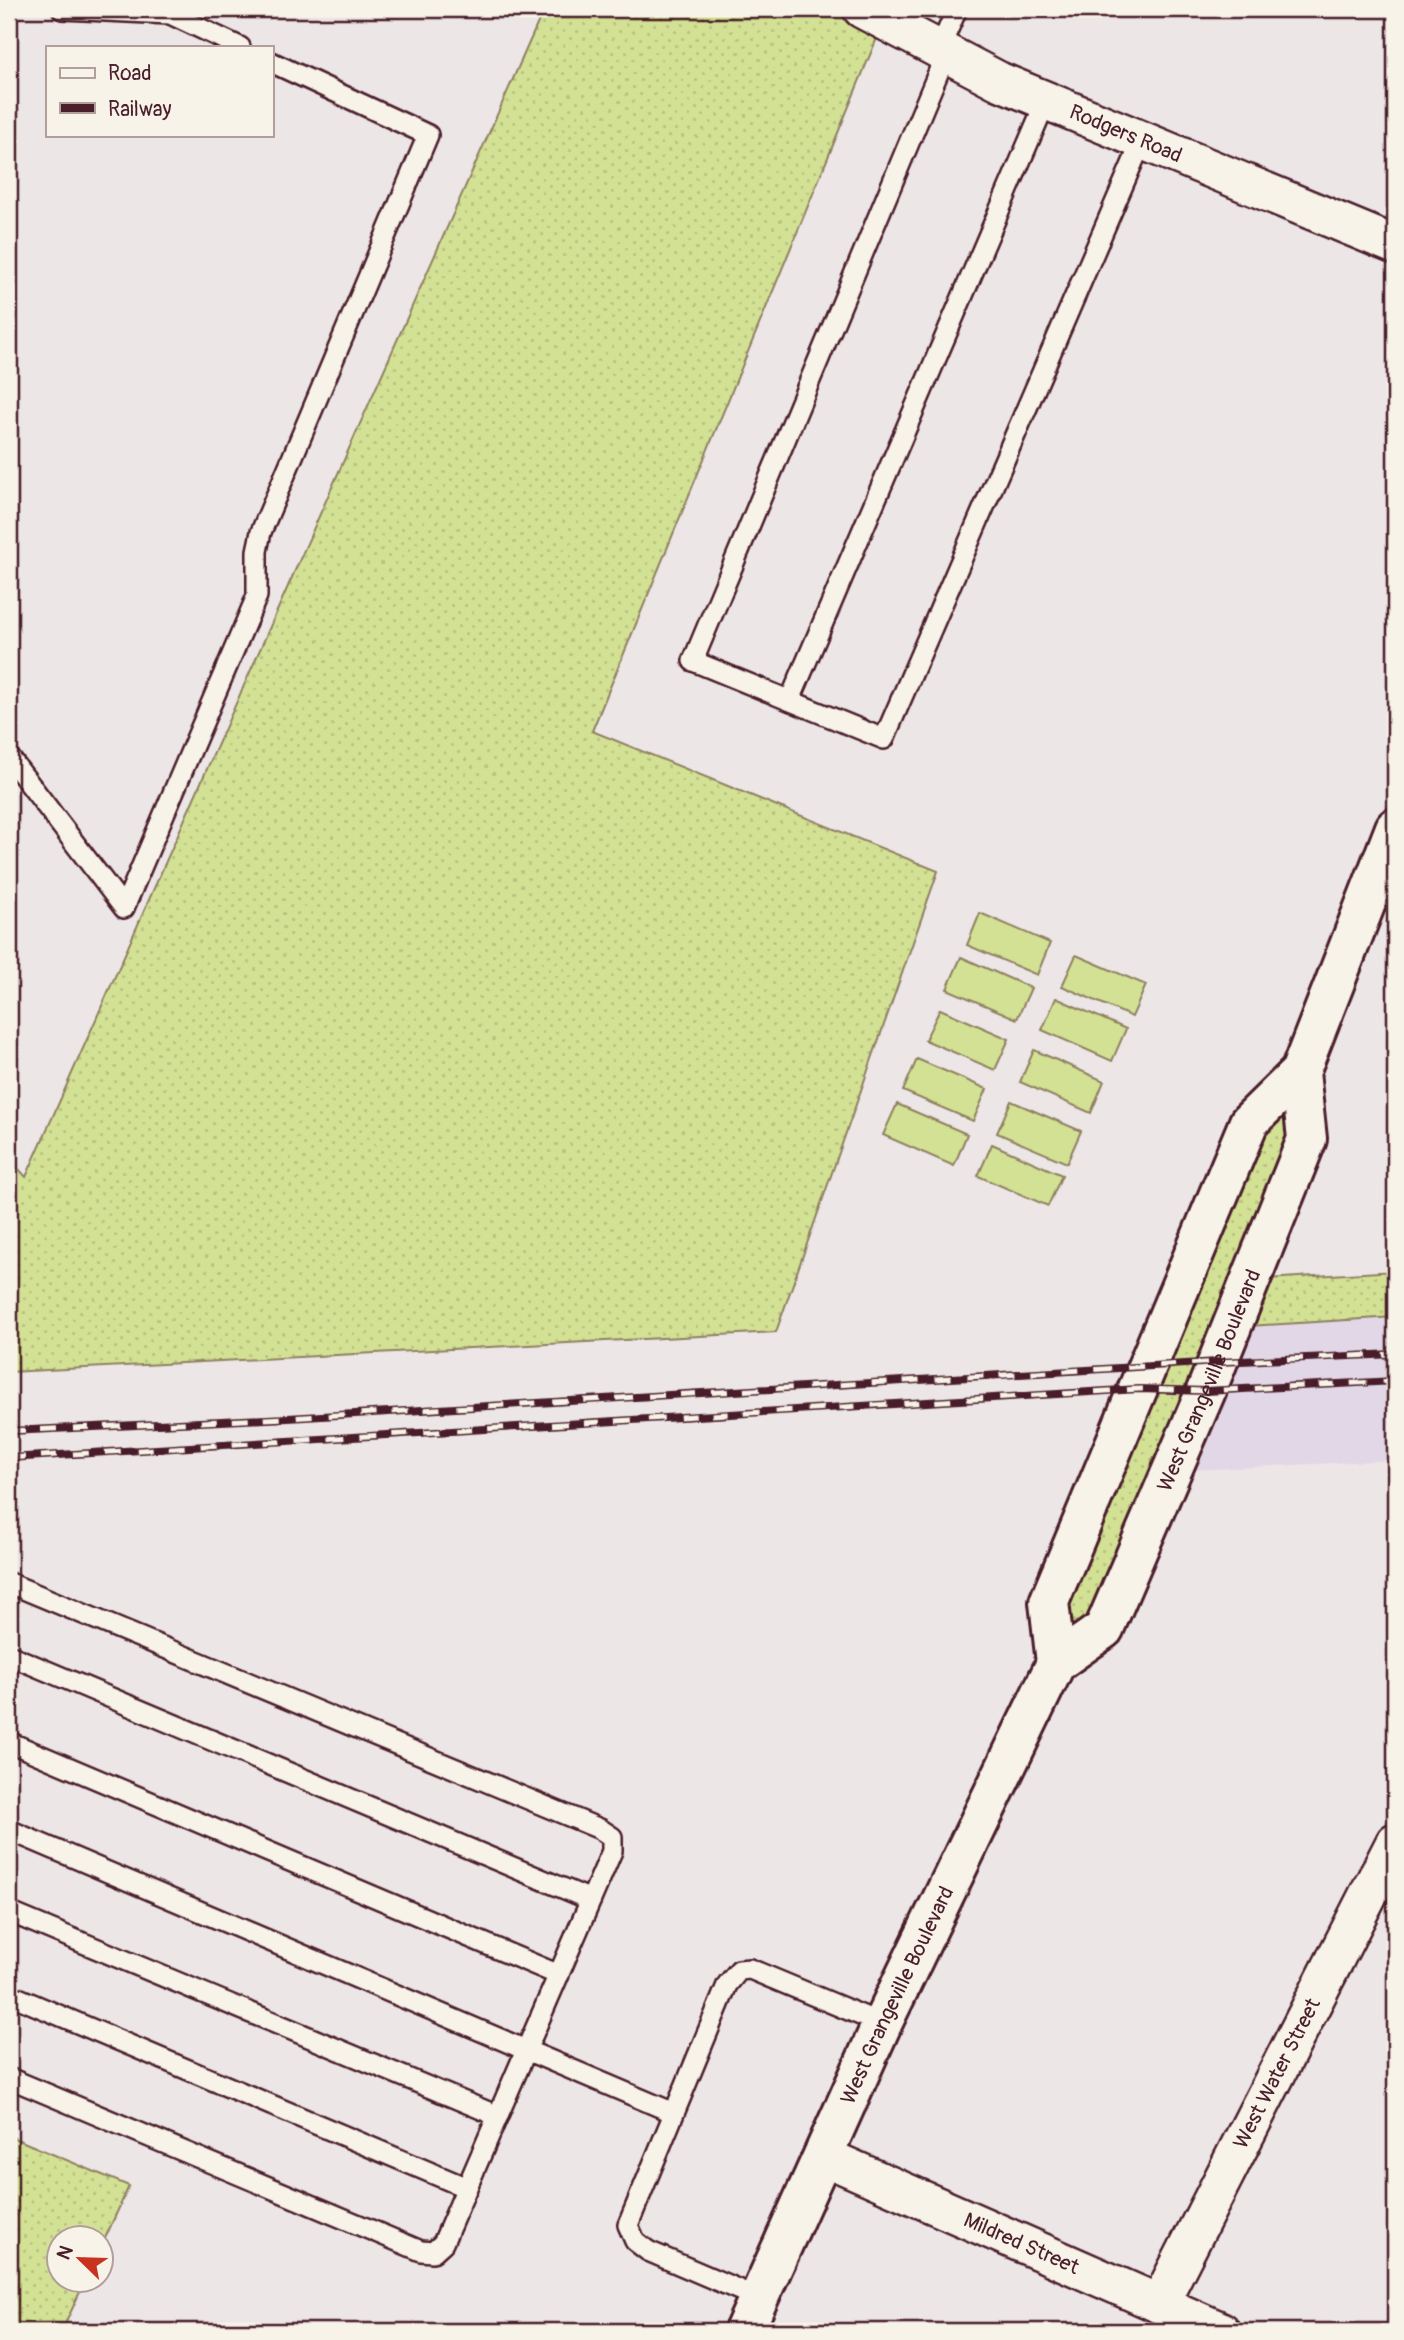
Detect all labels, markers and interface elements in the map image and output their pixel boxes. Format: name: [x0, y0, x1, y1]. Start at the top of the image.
legend: [46, 46, 273, 136]
text: Road: [108, 60, 152, 87]
text: Railway: [108, 96, 172, 123]
street label: Rodgers Road: [1065, 98, 1186, 169]
street label: West Grangeville Boulevard: [1151, 1265, 1267, 1496]
street label: West Grangeville Boulevard: [834, 1882, 960, 2108]
street label: West Water Street: [1227, 1993, 1327, 2153]
street label: Mildred Street: [960, 2206, 1084, 2281]
north arrow: [46, 2224, 116, 2294]
text: N: [52, 2242, 79, 2263]

